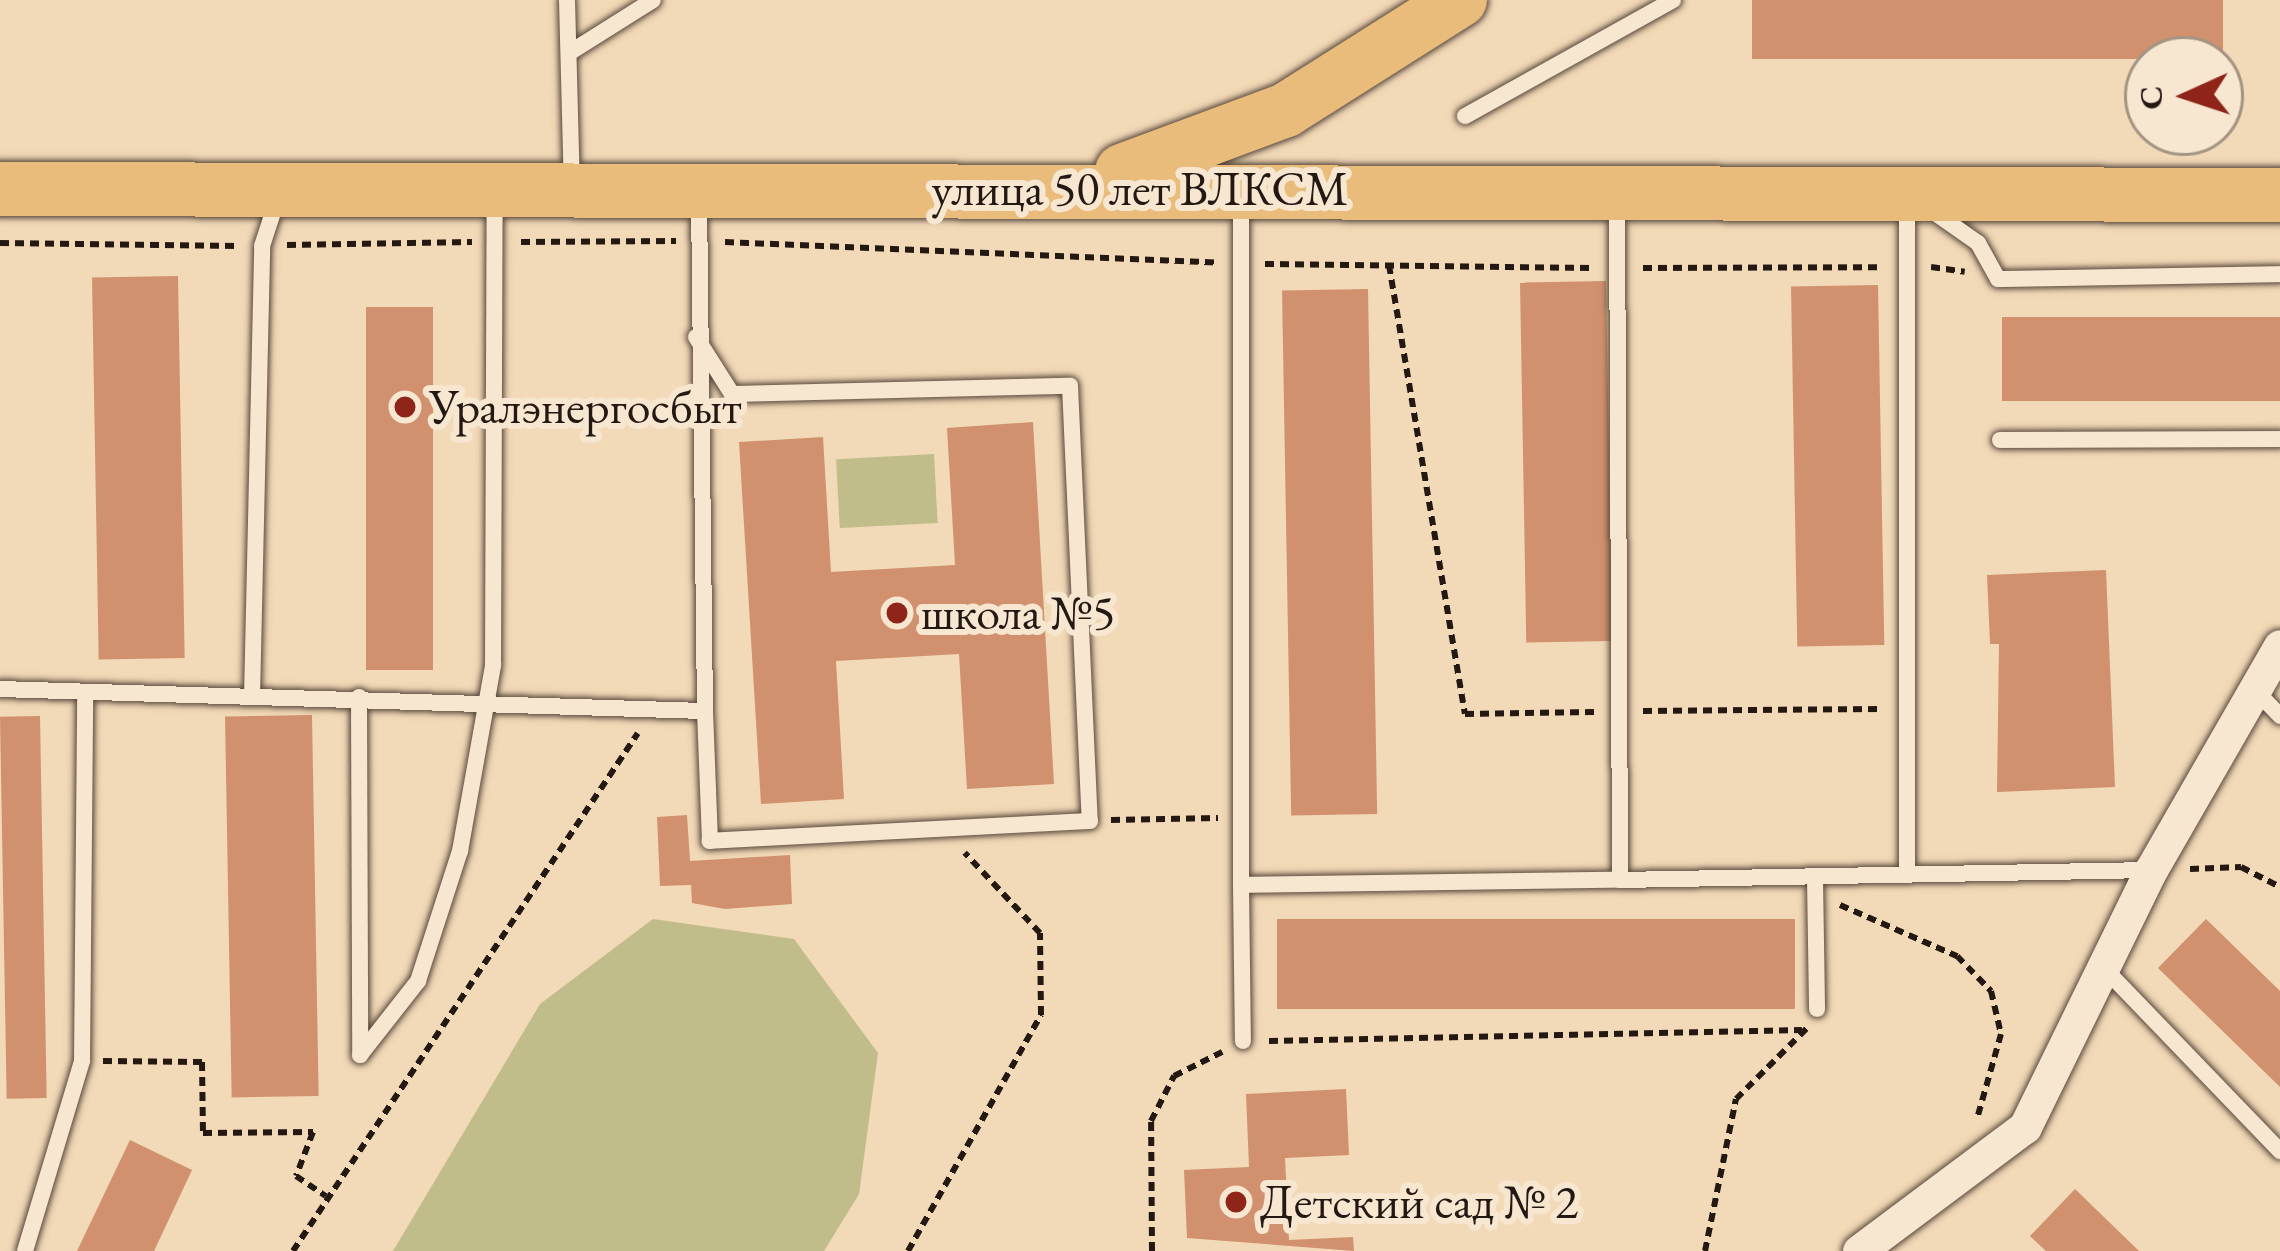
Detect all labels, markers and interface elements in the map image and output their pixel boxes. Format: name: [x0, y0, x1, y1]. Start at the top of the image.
north arrow: [2124, 36, 2244, 156]
text: С: [2128, 85, 2173, 111]
street label: улица 50 лет ВЛКСМ: [932, 160, 1348, 218]
place label: Уралэнергосбыт: [429, 378, 742, 436]
marker: Уралэнергосбыт: [392, 394, 418, 420]
place label: школа №5: [921, 584, 1115, 642]
marker: школа №5: [884, 600, 910, 626]
place label: Детский сад № 2: [1260, 1173, 1578, 1231]
marker: Детский сад № 2: [1223, 1189, 1249, 1215]

